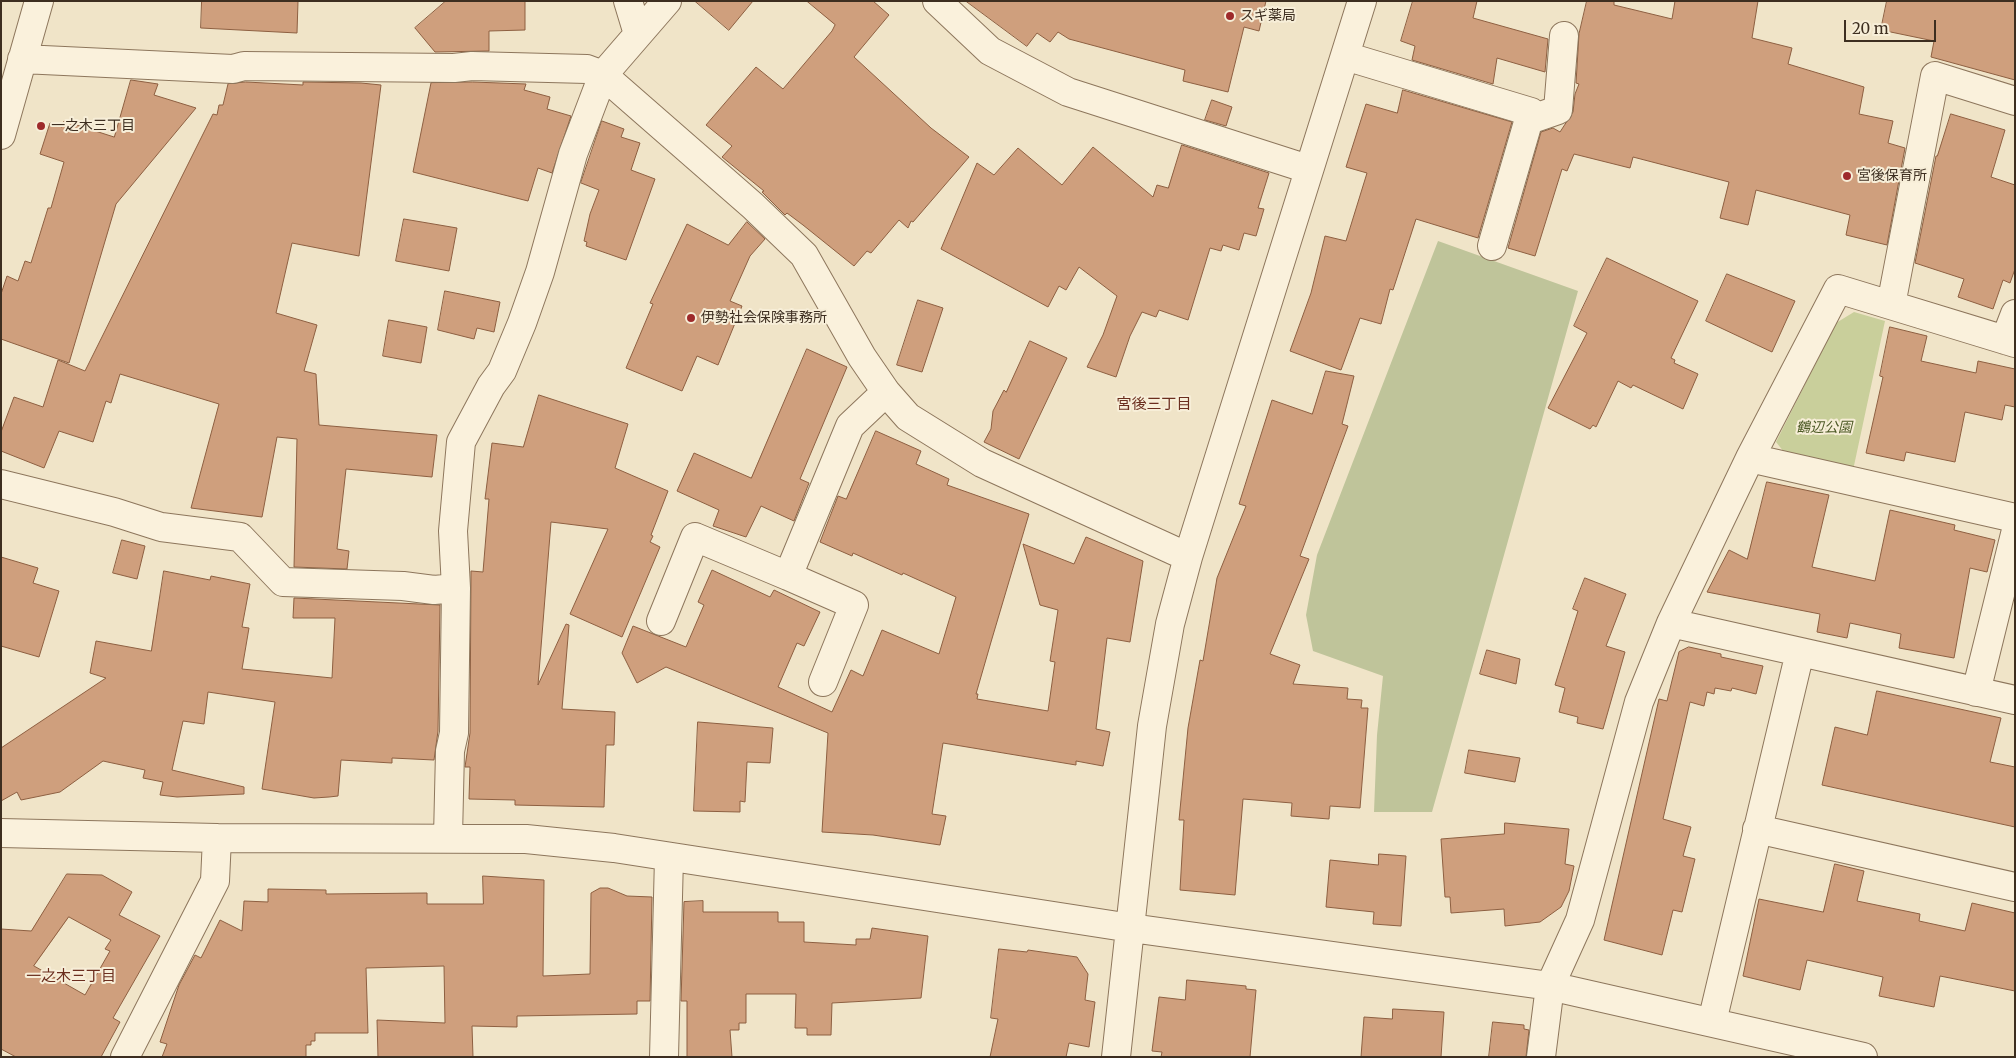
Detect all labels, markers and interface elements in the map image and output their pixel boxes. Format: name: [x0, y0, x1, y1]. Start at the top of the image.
place label: スギ薬局: [1240, 8, 1296, 24]
marker: スギ薬局: [1224, 10, 1236, 22]
scale bar: [1846, 10, 1938, 42]
text: 20 m: [1852, 19, 1889, 38]
place label: 一之木三丁目: [51, 118, 135, 134]
marker: 一之木三丁目: [35, 120, 47, 132]
place label: 宮後保育所: [1857, 168, 1927, 184]
marker: 宮後保育所: [1841, 170, 1853, 182]
place label: 伊勢社会保険事務所: [701, 310, 827, 326]
marker: 伊勢社会保険事務所: [685, 312, 697, 324]
district label: 宮後三丁目: [1117, 396, 1191, 414]
park label: 鶴辺公園: [1796, 420, 1852, 436]
district label: 一之木三丁目: [26, 968, 116, 986]

